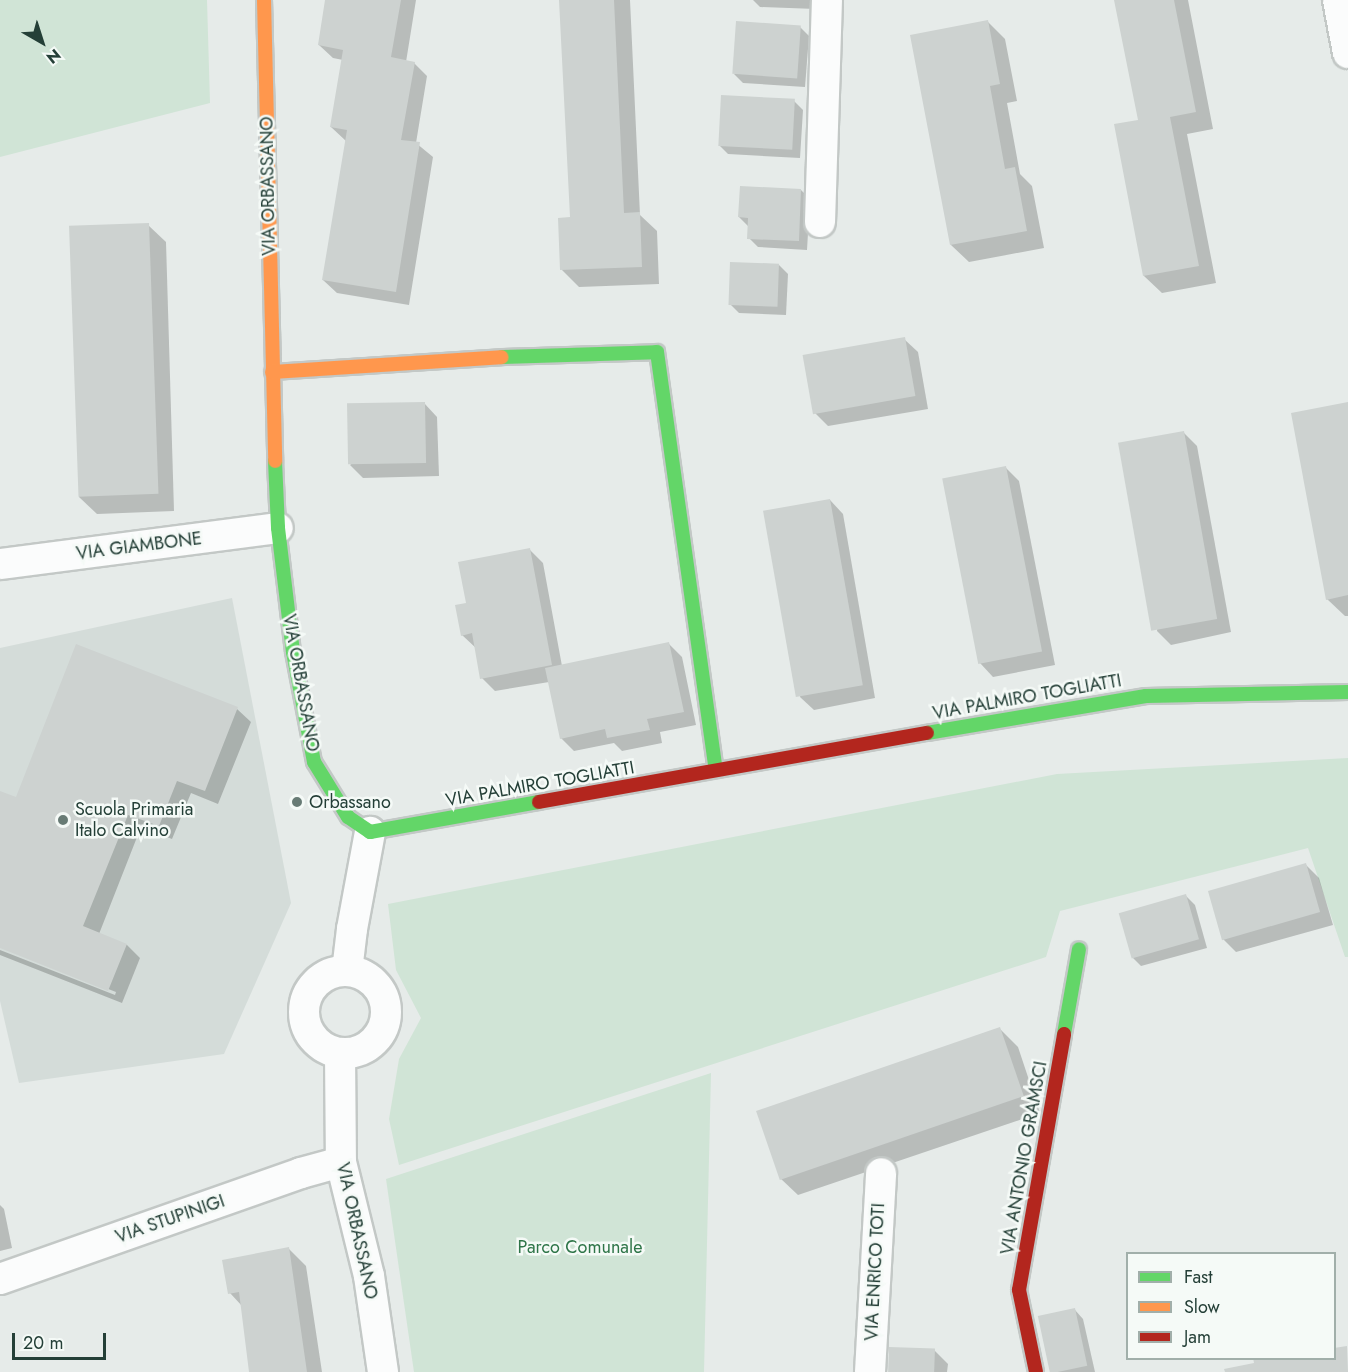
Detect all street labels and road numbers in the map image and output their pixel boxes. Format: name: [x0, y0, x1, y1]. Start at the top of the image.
street label: VIA ORBASSANO: [256, 116, 280, 256]
street label: VIA GIAMBONE: [75, 528, 203, 564]
street label: VIA ORBASSANO: [278, 613, 324, 753]
street label: VIA PALMIRO TOGLIATTI: [931, 670, 1123, 724]
street label: VIA PALMIRO TOGLIATTI: [444, 757, 636, 811]
street label: VIA ANTONIO GRAMSCI: [996, 1060, 1052, 1256]
street label: VIA ORBASSANO: [332, 1161, 382, 1301]
street label: VIA STUPINIGI: [113, 1190, 227, 1248]
street label: VIA ENRICO TOTI: [861, 1203, 889, 1341]

